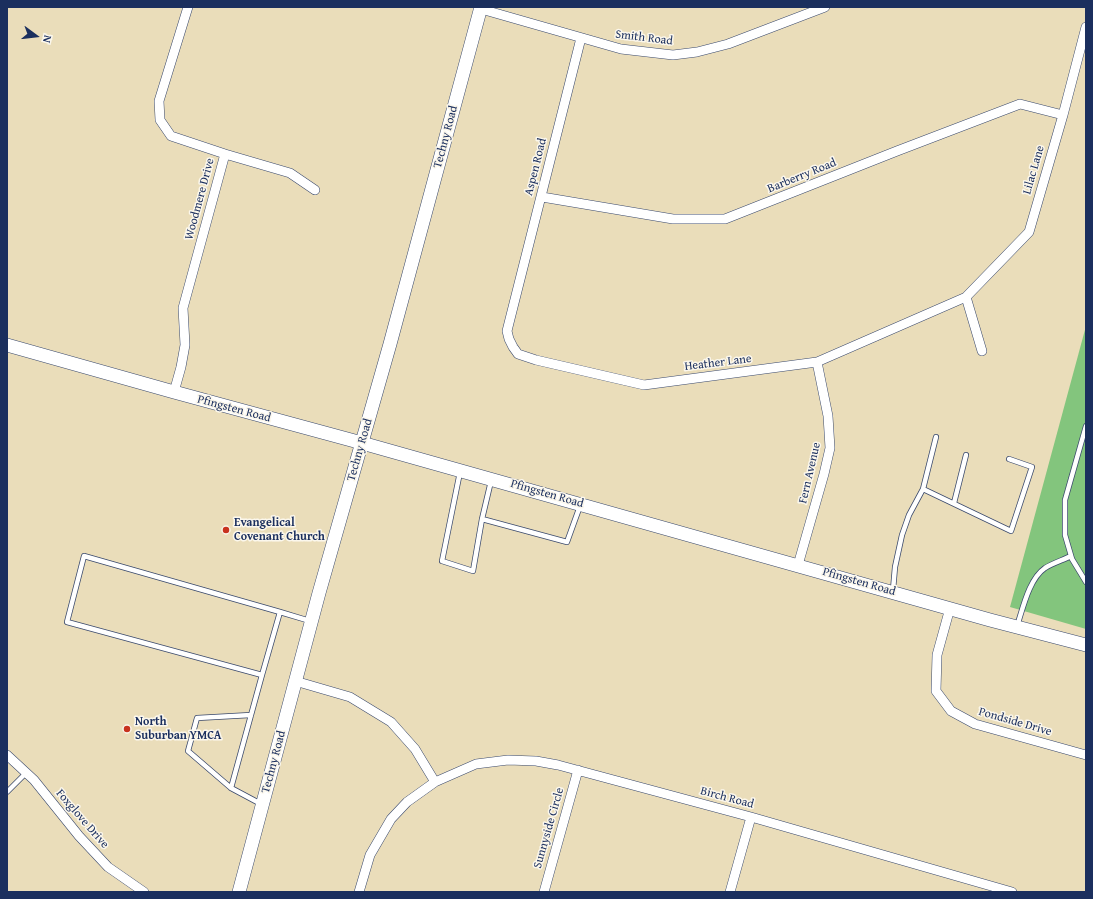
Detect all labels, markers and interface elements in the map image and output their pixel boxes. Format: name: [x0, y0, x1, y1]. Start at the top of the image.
north arrow: [16, 16, 56, 56]
street label: Smith Road: [614, 27, 674, 49]
text: N: [39, 33, 56, 45]
street label: Techny Road: [431, 104, 461, 170]
street label: Aspen Road: [522, 137, 550, 197]
street label: Lilac Lane: [1020, 144, 1048, 196]
street label: Barberry Road: [766, 156, 838, 196]
street label: Woodmere Drive: [182, 157, 218, 241]
street label: Heather Lane: [684, 352, 752, 374]
street label: Pfingsten Road: [196, 392, 272, 426]
street label: Techny Road: [344, 417, 376, 483]
street label: Fern Avenue: [796, 441, 824, 505]
street label: Pfingsten Road: [509, 477, 585, 511]
place label: Evangelical Covenant Church: [234, 516, 325, 544]
marker: Evangelical Covenant Church: [221, 525, 231, 535]
street label: Pfingsten Road: [821, 565, 897, 599]
street label: Pondside Drive: [977, 705, 1053, 739]
place label: North Suburban YMCA: [135, 715, 221, 743]
marker: North Suburban YMCA: [122, 724, 132, 734]
street label: Techny Road: [259, 729, 289, 795]
street label: Birch Road: [699, 784, 755, 812]
street label: Sunnyside Circle: [531, 786, 567, 870]
street label: Foxglove Drive: [52, 787, 112, 851]

